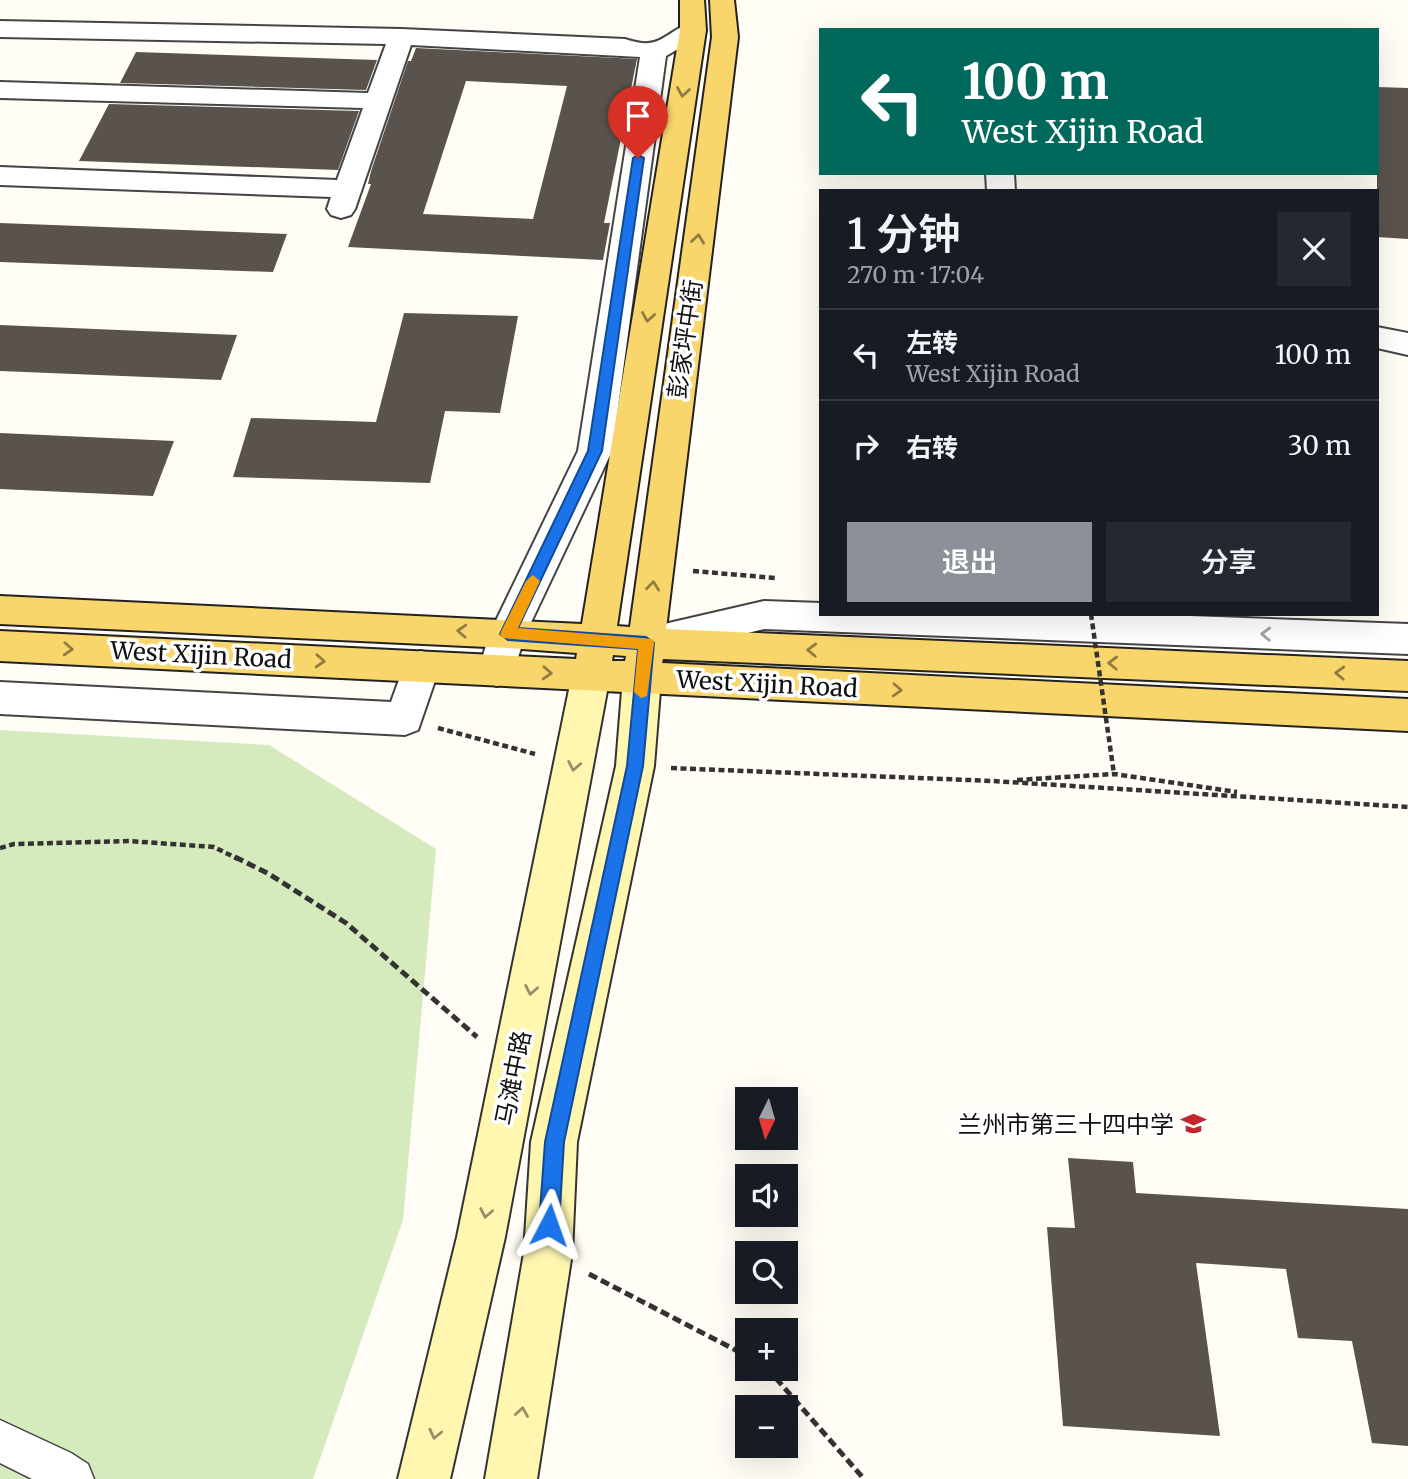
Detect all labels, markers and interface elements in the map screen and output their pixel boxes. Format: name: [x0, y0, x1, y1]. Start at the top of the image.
text: 100 m: [962, 51, 1109, 112]
icon: left: [847, 56, 938, 147]
pin: [608, 86, 668, 158]
one-way arrow: [676, 86, 691, 98]
icon: arrive: [619, 97, 657, 135]
text: West Xijin Road: [962, 112, 1204, 152]
text: 1 分钟: [847, 208, 960, 260]
button: close: [1277, 212, 1351, 286]
one-way arrow: [691, 233, 706, 245]
text: 270 m · 17:04: [847, 260, 984, 289]
street label: 彭家坪中街: [661, 277, 709, 401]
one-way arrow: [640, 311, 655, 323]
text: 左转: [906, 326, 958, 359]
icon: left: [847, 336, 885, 374]
text: 100 m: [1275, 338, 1351, 371]
text: West Xijin Road: [906, 359, 1080, 388]
icon: right: [847, 427, 885, 465]
text: 30 m: [1288, 429, 1351, 462]
text: 右转: [906, 431, 958, 464]
button: 退出: [847, 522, 1092, 602]
button: 分享: [1106, 522, 1351, 602]
one-way arrow: [645, 580, 660, 592]
one-way arrow: [457, 624, 468, 639]
one-way arrow: [1261, 627, 1272, 642]
street label: West Xijin Road: [109, 635, 292, 675]
one-way arrow: [63, 641, 74, 656]
one-way arrow: [806, 643, 817, 658]
one-way arrow: [315, 654, 326, 669]
one-way arrow: [1107, 656, 1118, 671]
street label: West Xijin Road: [675, 664, 858, 704]
one-way arrow: [1334, 665, 1345, 680]
one-way arrow: [542, 666, 553, 681]
one-way arrow: [891, 683, 902, 698]
one-way arrow: [568, 760, 583, 772]
one-way arrow: [524, 984, 539, 996]
street label: 马滩中路: [489, 1028, 537, 1128]
north arrow: [735, 1087, 798, 1150]
map controls: [735, 1087, 798, 1458]
place label: 兰州市第三十四中学: [958, 1109, 1174, 1140]
school or university icon: 兰州市第三十四中学: [1180, 1110, 1208, 1138]
button: sound: [735, 1164, 798, 1227]
position arrow: [512, 1188, 586, 1262]
one-way arrow: [480, 1207, 495, 1219]
button: search: [735, 1241, 798, 1304]
button: +: [735, 1318, 798, 1381]
button: −: [735, 1395, 798, 1458]
one-way arrow: [514, 1406, 529, 1418]
one-way arrow: [429, 1428, 443, 1440]

